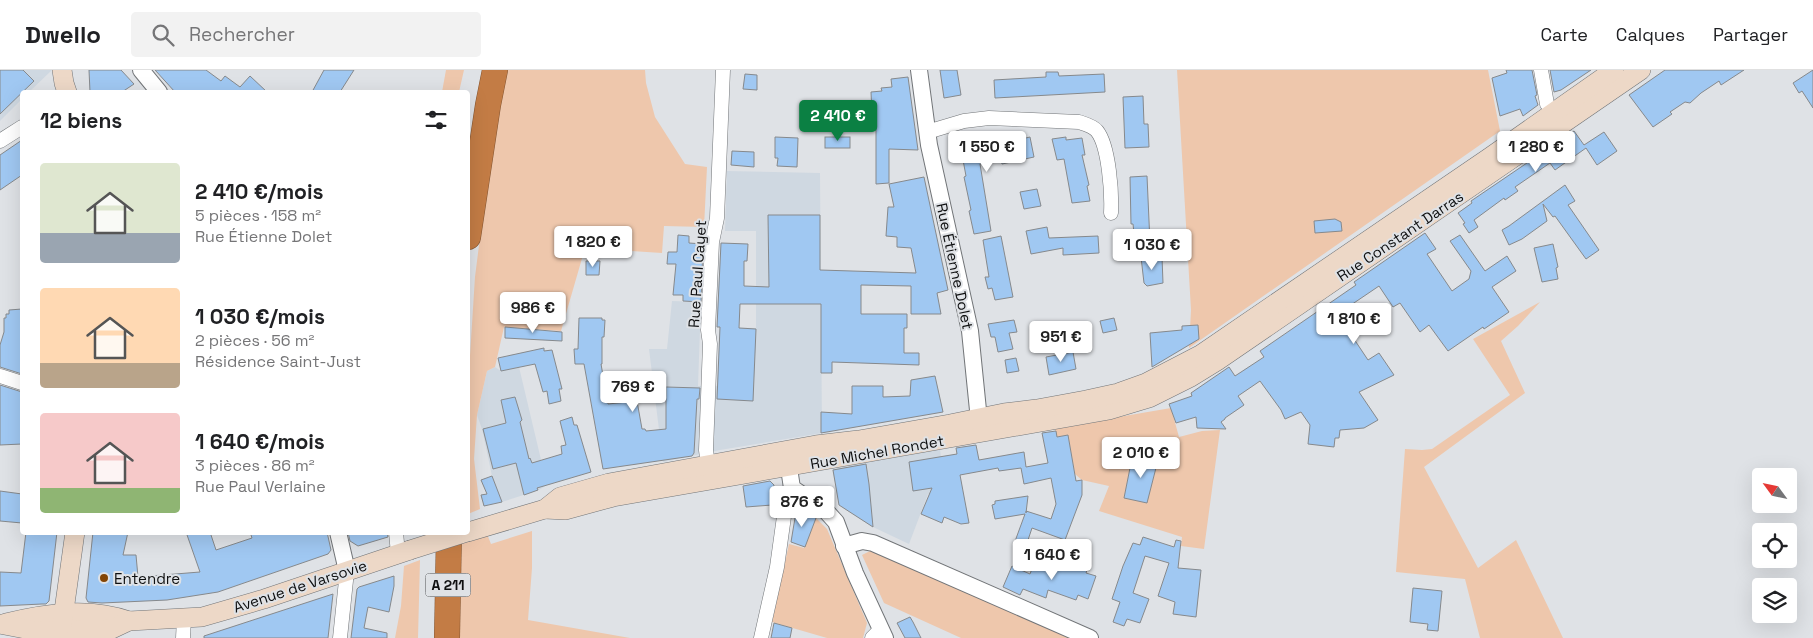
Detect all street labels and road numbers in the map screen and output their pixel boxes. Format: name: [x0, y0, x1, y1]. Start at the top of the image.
street label: Rue Constant Darras: [1333, 187, 1467, 285]
street label: Rue Étienne Dolet: [932, 201, 978, 331]
street label: Rue Paul Cayet: [684, 219, 710, 329]
street label: Rue Michel Rondet: [809, 431, 946, 473]
street label: Avenue de Varsovie: [231, 555, 369, 617]
road number: A 211: [426, 574, 470, 596]

